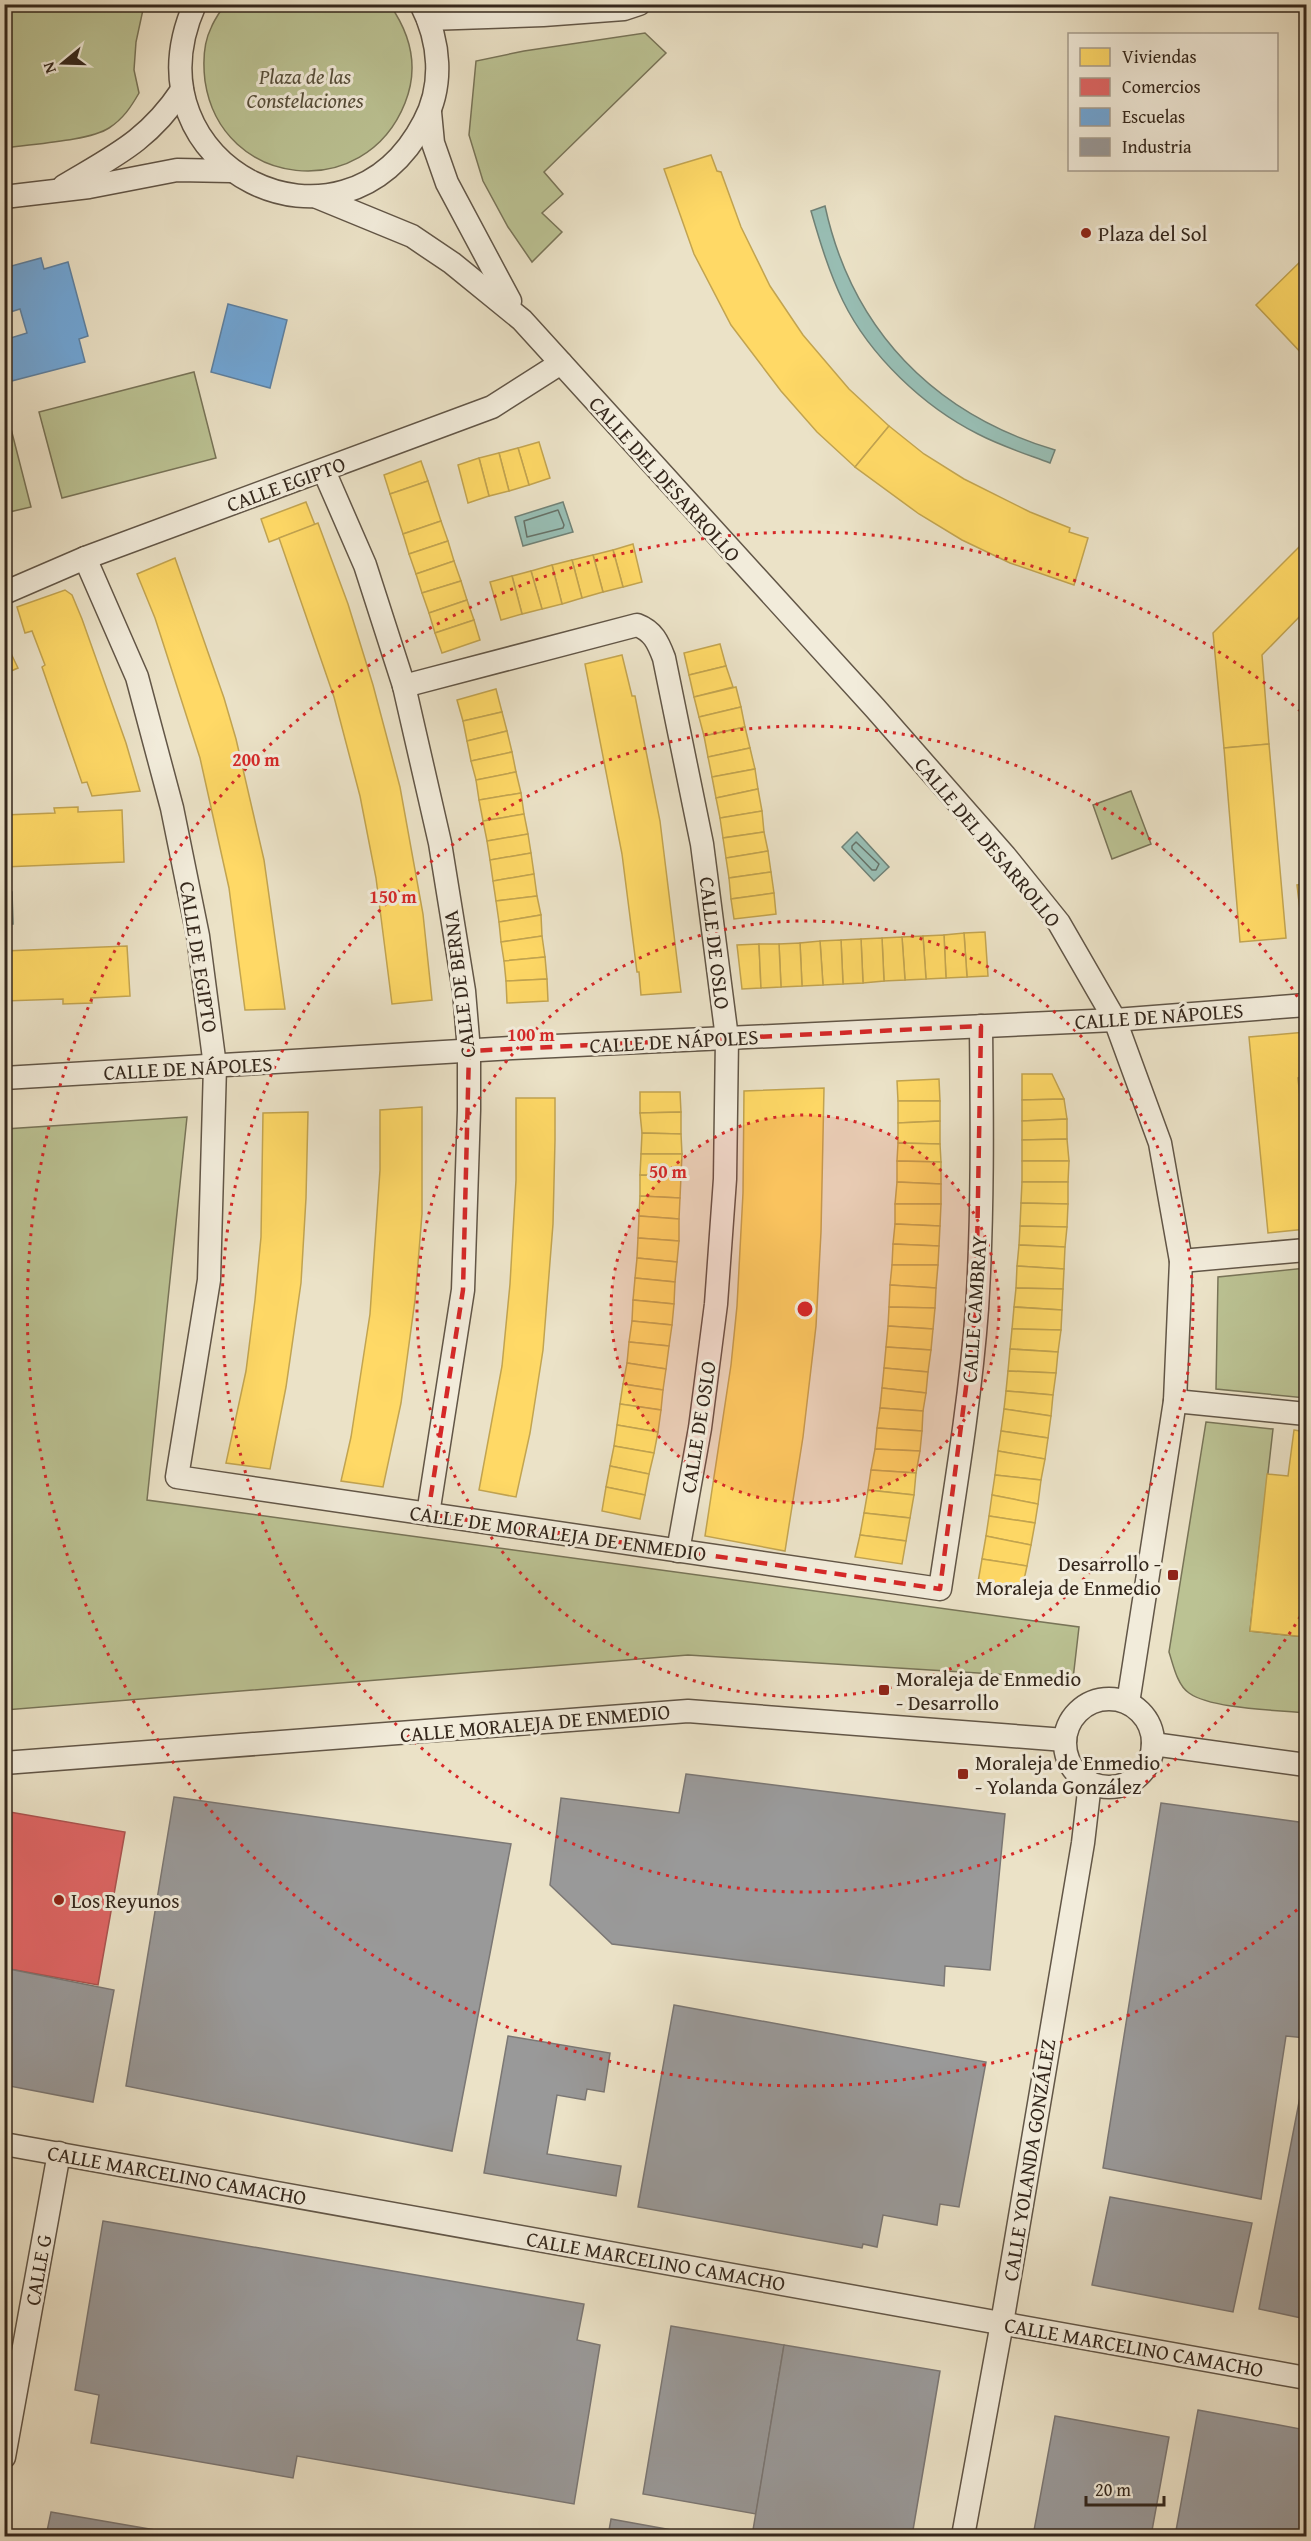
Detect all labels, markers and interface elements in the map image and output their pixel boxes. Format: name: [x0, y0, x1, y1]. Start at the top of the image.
north arrow: [33, 33, 93, 93]
legend: [1068, 33, 1278, 171]
text: Viviendas: [1122, 43, 1197, 70]
text: N: [36, 59, 62, 77]
park label: Plaza de las Constelaciones: [247, 61, 364, 116]
text: Comercios: [1122, 73, 1201, 100]
text: Escuelas: [1122, 103, 1185, 130]
text: Industria: [1122, 133, 1192, 160]
place label: Plaza del Sol: [1098, 218, 1207, 249]
marker: Plaza del Sol: [1079, 226, 1093, 240]
street label: CALLE DEL DESARROLLO: [582, 389, 748, 569]
street label: CALLE EGIPTO: [222, 448, 350, 520]
text: 200 m: [232, 746, 280, 773]
street label: CALLE DEL DESARROLLO: [907, 750, 1069, 934]
street label: CALLE DE OSLO: [691, 875, 739, 1011]
street label: CALLE DE EGIPTO: [172, 879, 226, 1035]
text: 150 m: [369, 883, 417, 910]
street label: CALLE DE BERNA: [435, 908, 483, 1060]
street label: CALLE DE NÁPOLES: [1074, 995, 1244, 1037]
text: 100 m: [507, 1021, 555, 1048]
street label: CALLE DE NÁPOLES: [589, 1021, 759, 1061]
street label: CALLE DE NÁPOLES: [103, 1048, 273, 1088]
text: 50 m: [649, 1158, 688, 1185]
street label: CALLE CAMBRAY: [953, 1234, 995, 1384]
centre of rings: [795, 1299, 815, 1319]
street label: CALLE DE OSLO: [672, 1359, 724, 1495]
street label: CALLE DE MORALEJA DE ENMEDIO: [408, 1497, 708, 1569]
place label: Desarrollo - Moraleja de Enmedio: [976, 1548, 1161, 1603]
marker: Desarrollo - Moraleja de Enmedio: [1166, 1568, 1180, 1582]
place label: Moraleja de Enmedio - Desarrollo: [896, 1663, 1081, 1718]
marker: Moraleja de Enmedio - Desarrollo: [877, 1683, 891, 1697]
street label: CALLE MORALEJA DE ENMEDIO: [399, 1696, 671, 1750]
place label: Moraleja de Enmedio - Yolanda González: [975, 1747, 1160, 1802]
marker: Moraleja de Enmedio - Yolanda González: [956, 1767, 970, 1781]
place label: Los Reyunos: [71, 1885, 180, 1916]
marker: Los Reyunos: [52, 1893, 66, 1907]
street label: CALLE YOLANDA GONZÁLEZ: [995, 2037, 1063, 2283]
street label: CALLE MARCELINO CAMACHO: [45, 2137, 309, 2213]
street label: CALLE MARCELINO CAMACHO: [524, 2223, 788, 2299]
street label: CALLE G: [17, 2232, 59, 2308]
street label: CALLE MARCELINO CAMACHO: [1002, 2309, 1266, 2385]
scale bar: [1086, 2469, 1164, 2507]
text: 20 m: [1095, 2476, 1131, 2503]

